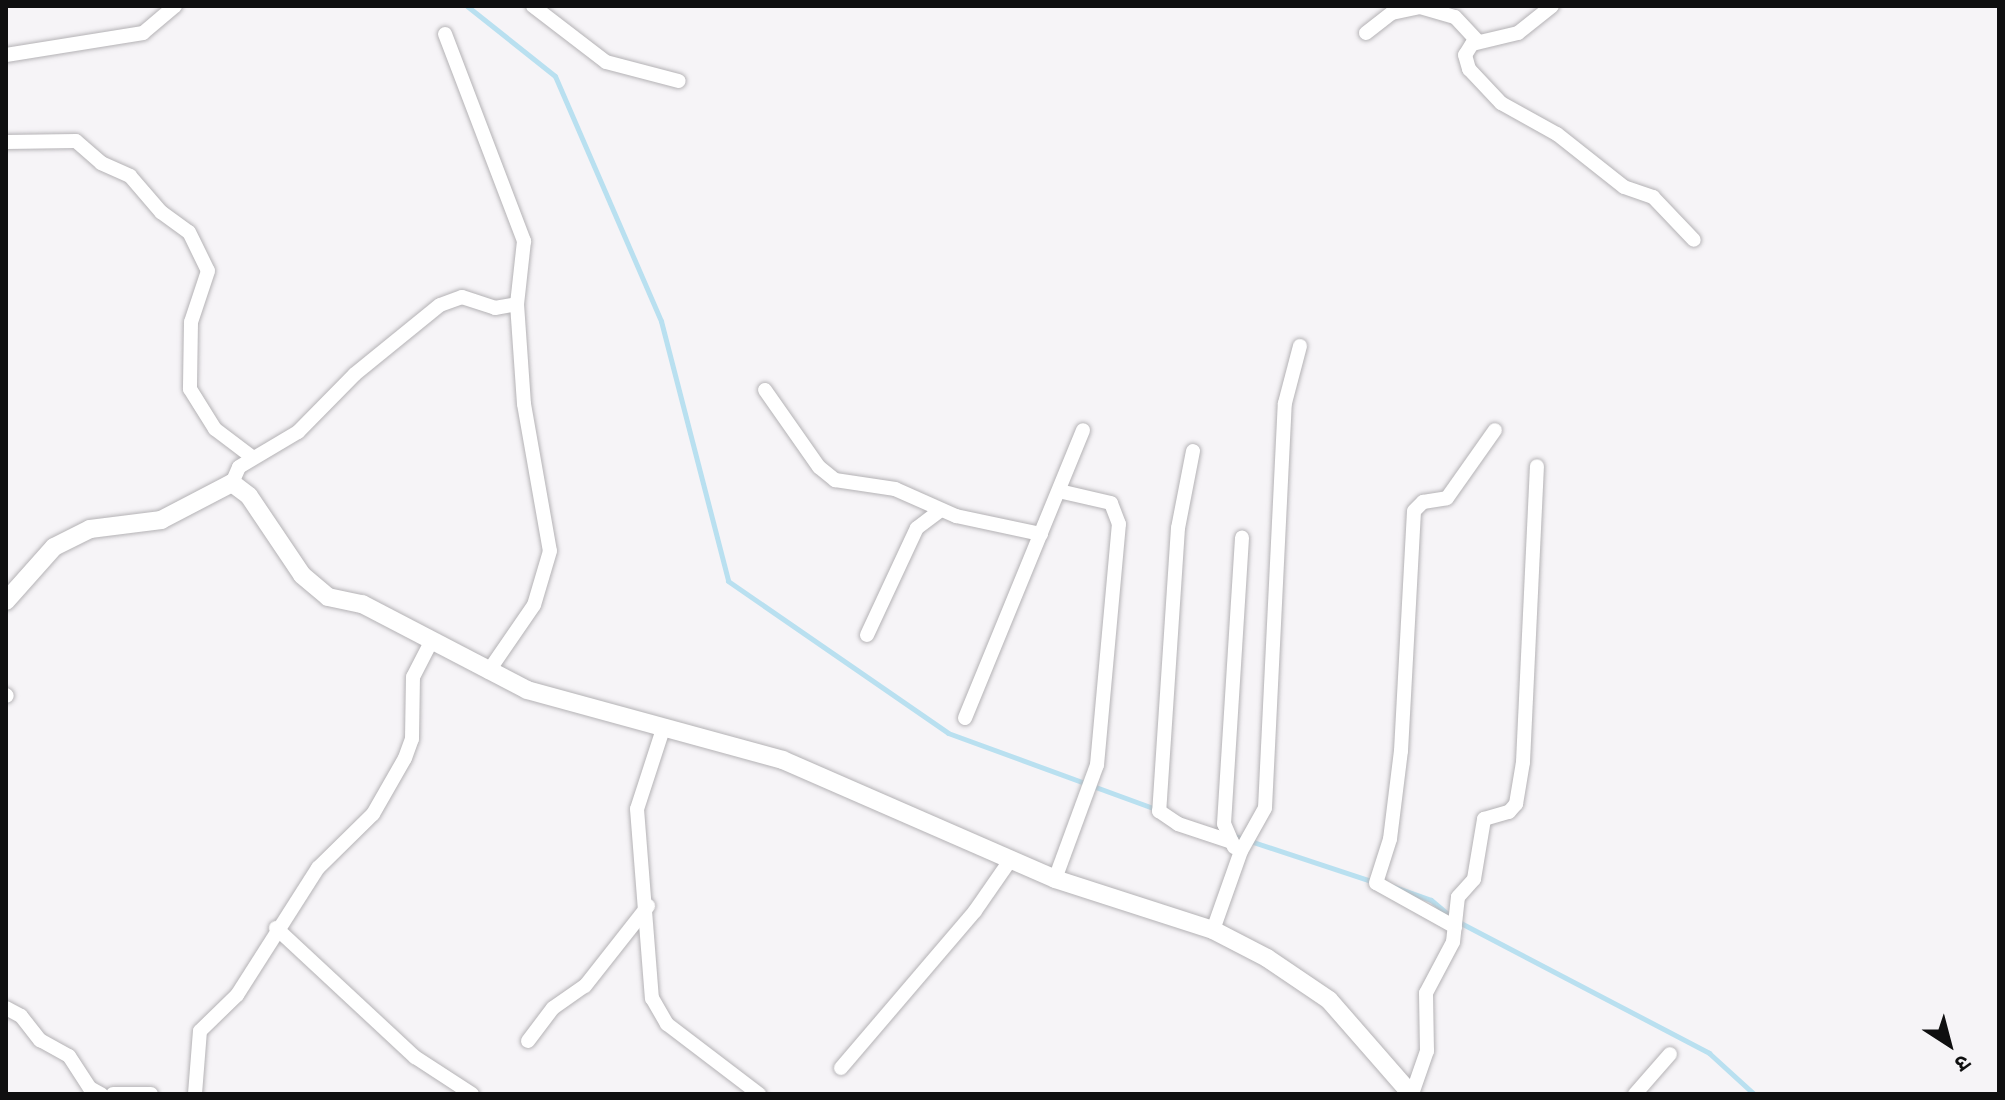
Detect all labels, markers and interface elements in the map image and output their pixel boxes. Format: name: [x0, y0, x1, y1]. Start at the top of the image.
north arrow: [1909, 1004, 1989, 1084]
text: उ: [1951, 1050, 1976, 1078]

